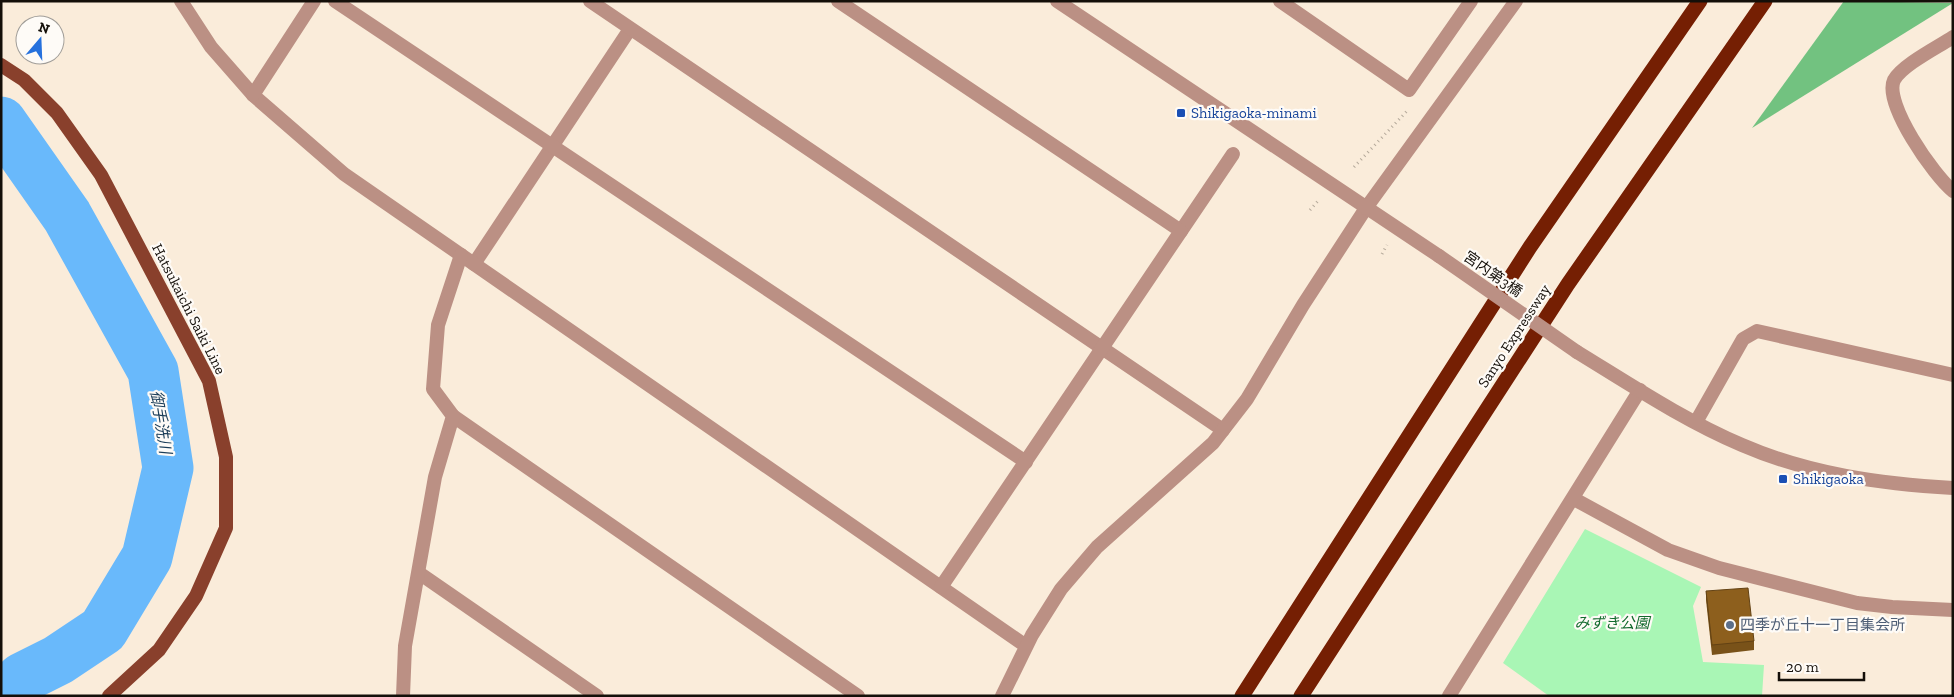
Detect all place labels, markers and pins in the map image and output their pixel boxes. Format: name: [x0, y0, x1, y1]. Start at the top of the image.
place label: Shikigaoka-minami: [1191, 104, 1317, 122]
marker: Shikigaoka-minami: [1175, 107, 1187, 119]
place label: Shikigaoka: [1793, 470, 1864, 488]
marker: Shikigaoka: [1777, 473, 1789, 485]
place label: 四季が丘十一丁目集会所: [1740, 616, 1905, 634]
marker: 四季が丘十一丁目集会所: [1724, 619, 1736, 631]

